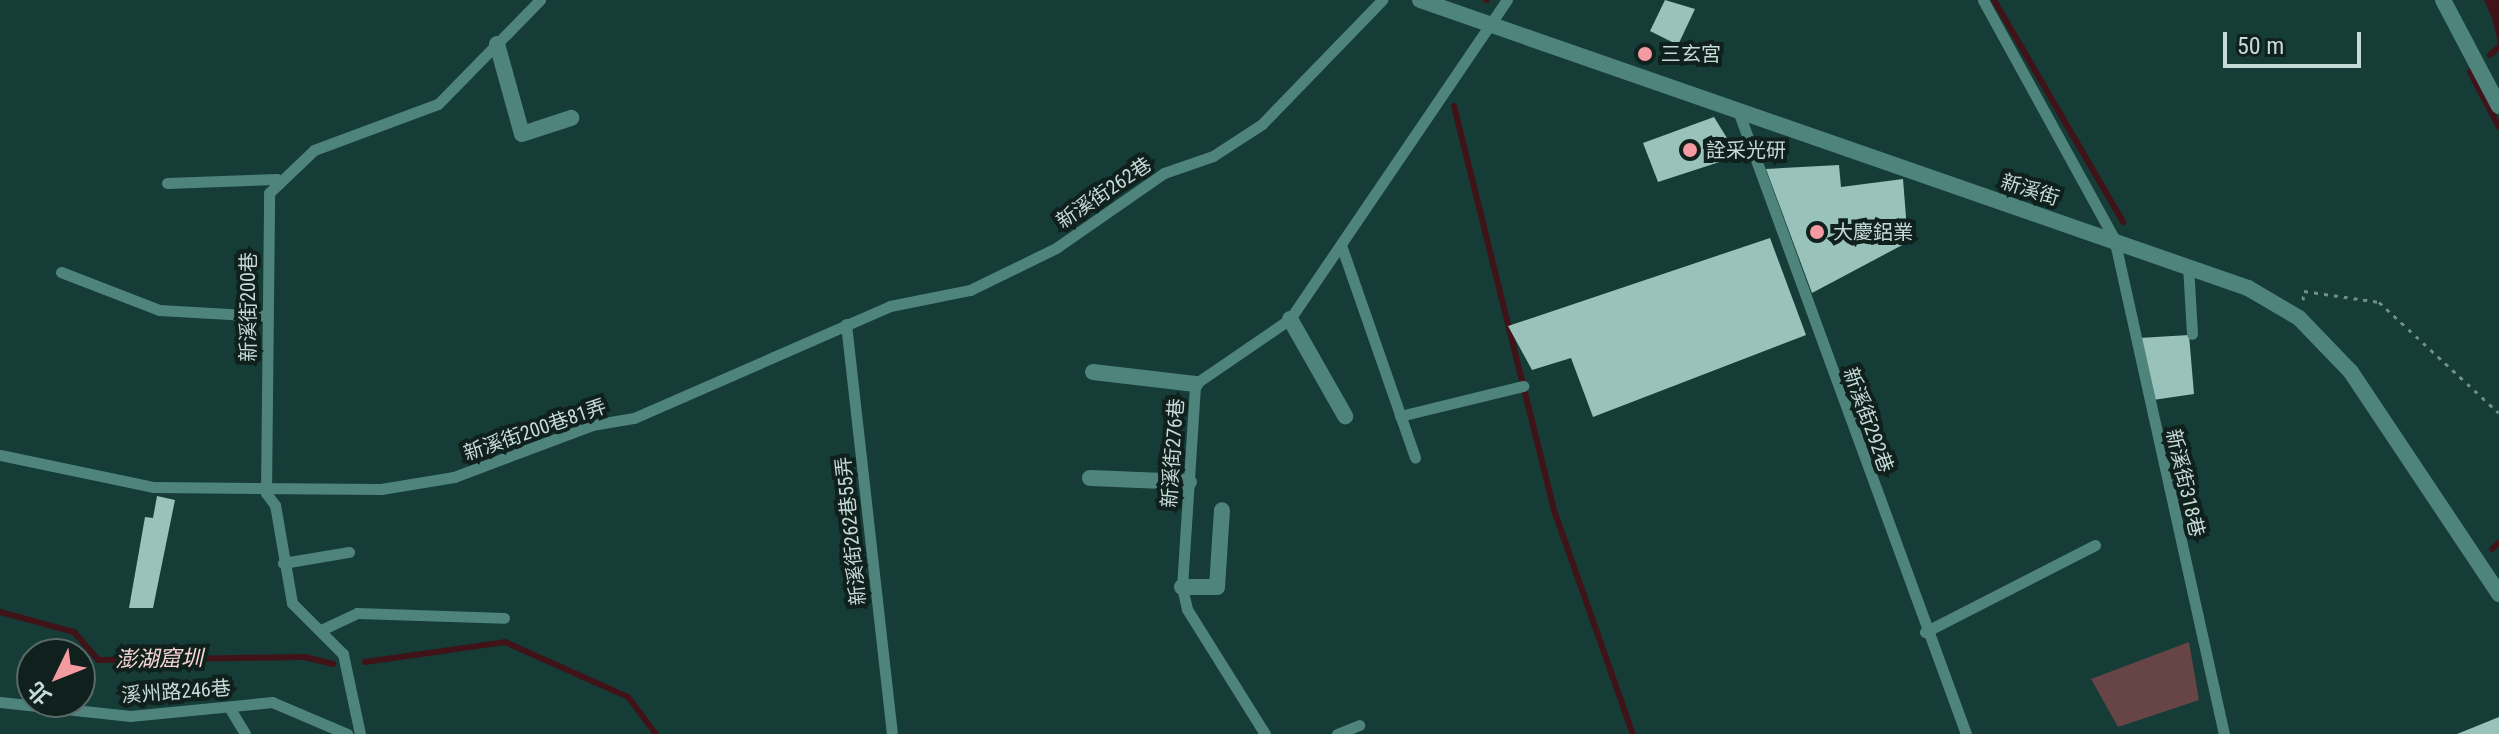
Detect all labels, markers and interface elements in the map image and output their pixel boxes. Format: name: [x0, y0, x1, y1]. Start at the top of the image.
scale bar: [2227, 16, 2365, 66]
text: 50 m: [2237, 32, 2284, 60]
place label: 三玄宮: [1661, 42, 1721, 66]
marker: 三玄宮: [1636, 45, 1654, 63]
place label: 詮采光研: [1706, 138, 1786, 162]
marker: 詮采光研: [1681, 141, 1699, 159]
street label: 新溪街262巷: [1052, 152, 1156, 234]
street label: 新溪街: [1998, 169, 2062, 211]
place label: 大慶鋁業: [1833, 220, 1913, 244]
marker: 大慶鋁業: [1808, 223, 1826, 241]
street label: 新溪街200巷: [236, 252, 260, 362]
street label: 新溪街292巷: [1838, 364, 1898, 476]
street label: 新溪街200巷81弄: [460, 394, 610, 466]
street label: 新溪街276巷: [1157, 397, 1189, 509]
street label: 新溪街318巷: [2161, 427, 2209, 539]
street label: 新溪街262巷55弄: [831, 455, 871, 607]
north arrow: [16, 638, 96, 718]
water label: 澎湖窟圳: [115, 645, 203, 673]
street label: 溪州路246巷: [120, 676, 232, 708]
text: 北: [23, 677, 56, 710]

